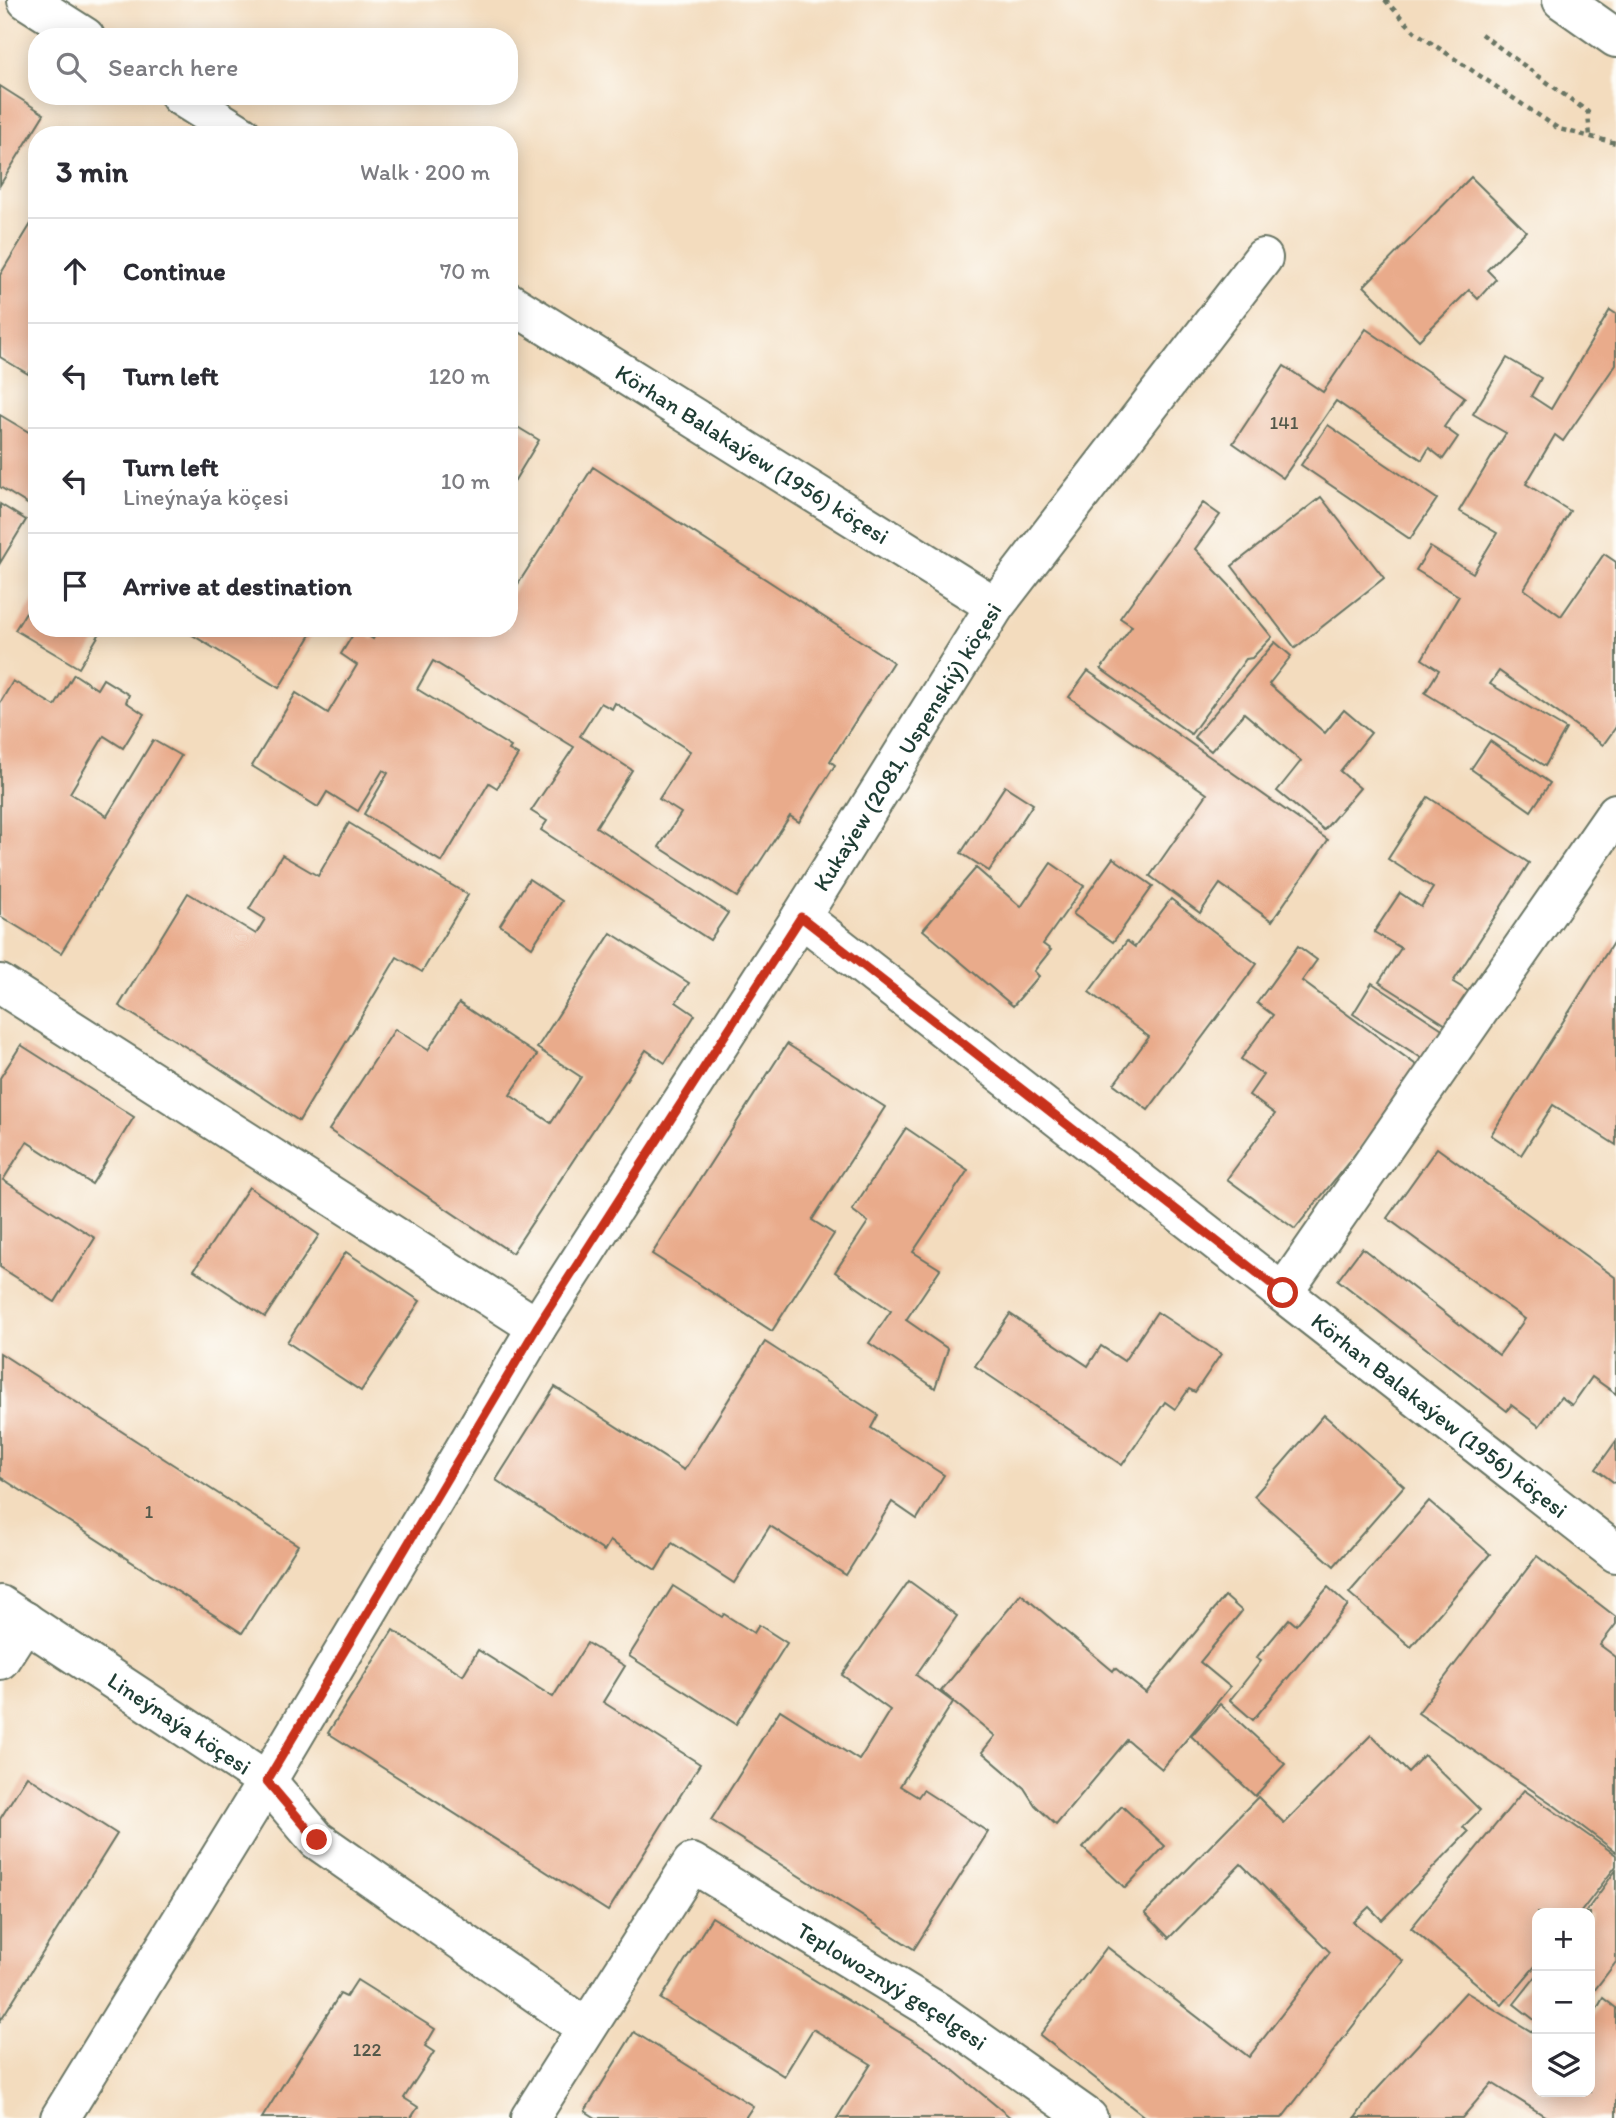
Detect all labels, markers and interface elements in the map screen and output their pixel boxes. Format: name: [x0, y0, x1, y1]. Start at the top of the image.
search box: [28, 28, 518, 105]
icon: search: [52, 48, 90, 86]
text: Search here: [108, 51, 238, 83]
text: 3 min: [56, 153, 128, 190]
text: Walk · 200 m: [360, 158, 490, 186]
icon: ahead: [56, 252, 94, 290]
text: Continue: [123, 255, 226, 287]
text: 70 m: [440, 257, 490, 285]
icon: left: [56, 357, 94, 395]
street label: Körhan Balakaýew (1956) köçesi: [610, 358, 894, 550]
text: Turn left: [123, 360, 219, 392]
text: 120 m: [429, 362, 490, 390]
house number: 141: [1269, 411, 1299, 434]
text: Turn left: [123, 451, 219, 483]
icon: left: [56, 462, 94, 500]
text: 10 m: [441, 467, 490, 495]
text: Lineýnaýa köçesi: [123, 483, 289, 511]
icon: arrive: [56, 567, 94, 605]
text: Arrive at destination: [123, 570, 352, 602]
street label: Kukaýew (2081, Uspenskiý) köçesi: [807, 597, 1008, 896]
route start: [1267, 1277, 1298, 1308]
street label: Körhan Balakaýew (1956) köçesi: [1306, 1307, 1573, 1524]
house number: 1: [145, 1500, 154, 1523]
street label: Lineýnaýa köçesi: [103, 1666, 256, 1781]
route end: [301, 1824, 332, 1855]
map controls: [1532, 1908, 1595, 2097]
button: +: [1532, 1908, 1595, 1971]
street label: Teplowoznyý geçelgesi: [792, 1916, 993, 2056]
button: −: [1532, 1971, 1595, 2034]
button: layers: [1532, 2034, 1595, 2097]
house number: 122: [353, 2038, 381, 2061]

